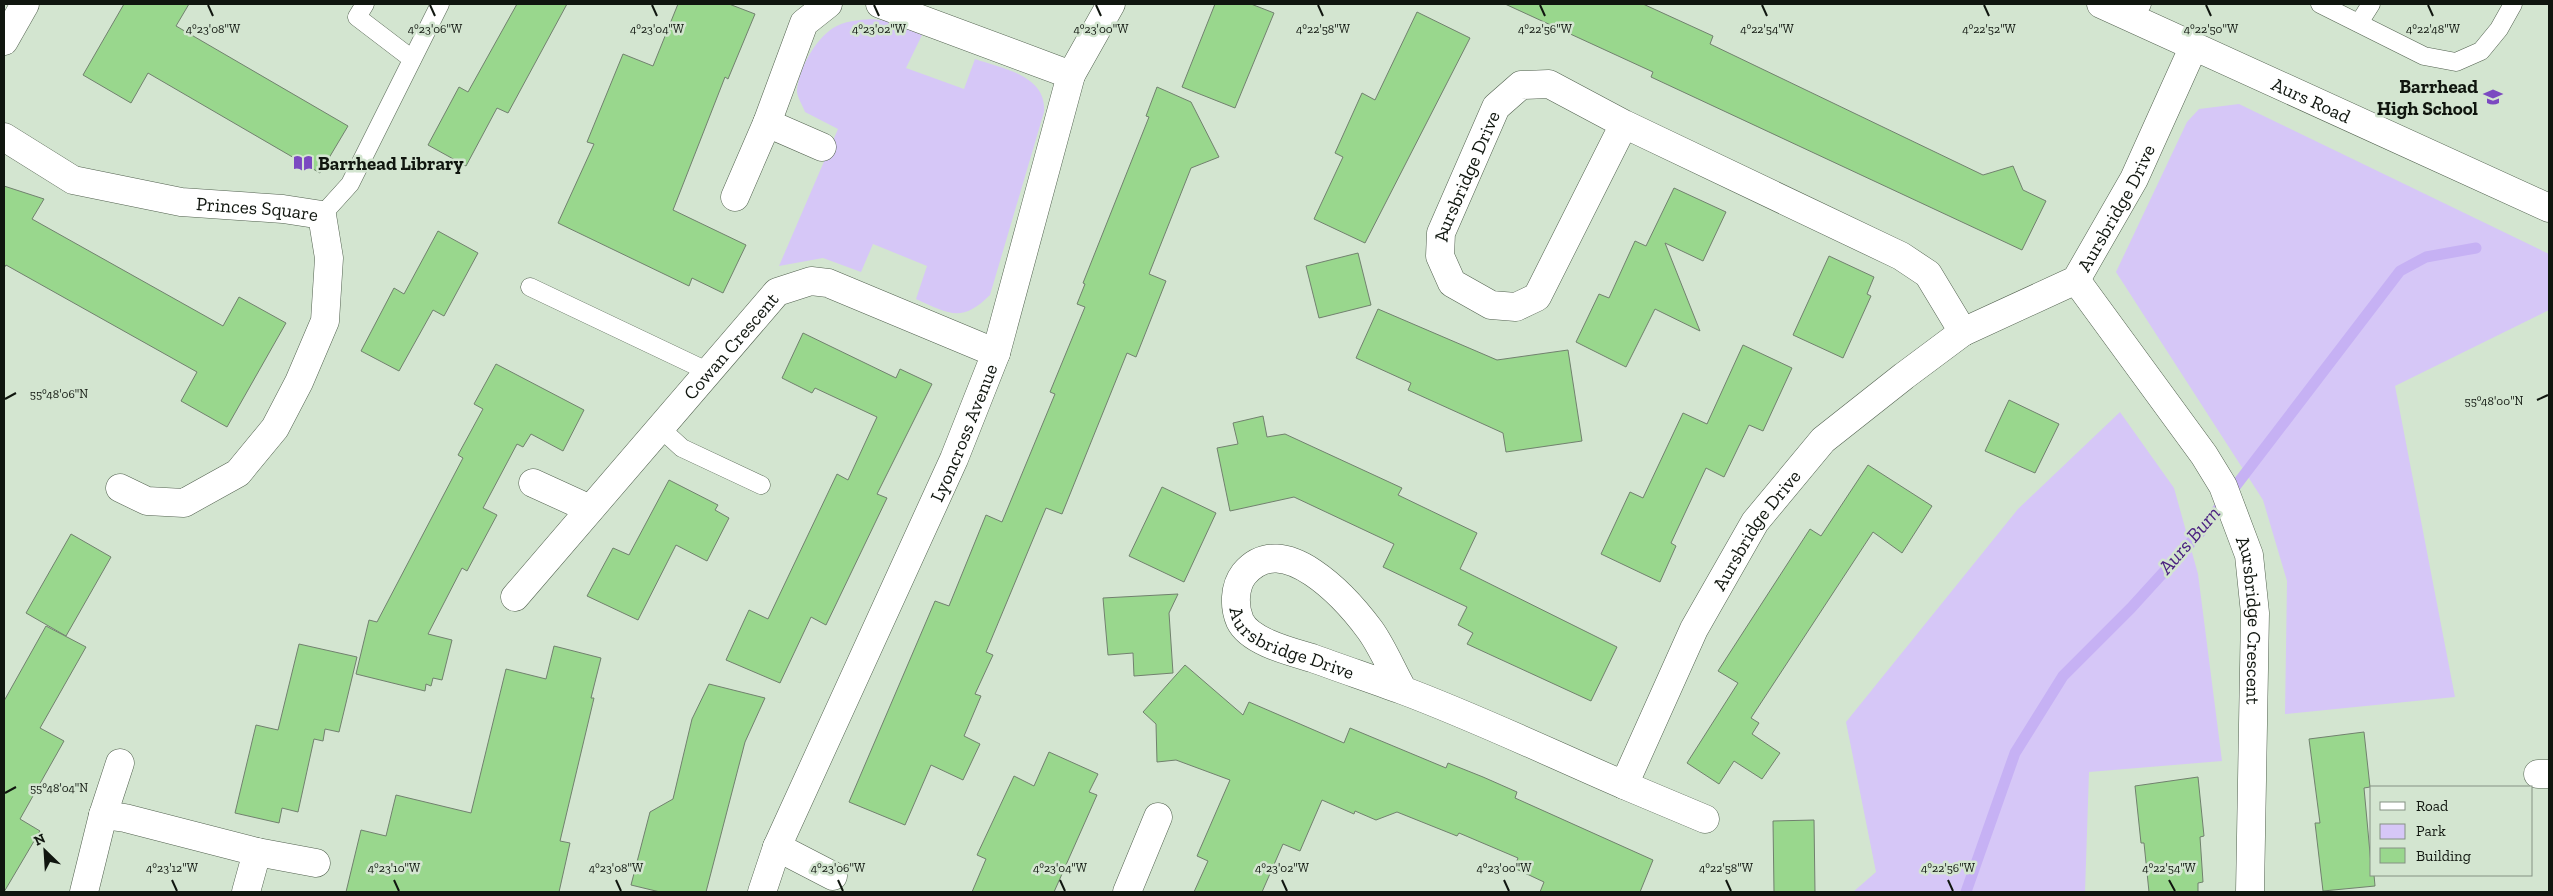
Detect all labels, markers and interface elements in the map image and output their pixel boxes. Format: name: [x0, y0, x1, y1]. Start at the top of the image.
text: 4°23'08"W: [186, 22, 241, 36]
text: 4°23'06"W: [408, 22, 463, 36]
text: 4°23'04"W: [630, 22, 685, 36]
text: 4°23'02"W: [852, 22, 907, 36]
text: 4°23'00"W: [1074, 22, 1129, 36]
text: 4°22'58"W: [1296, 22, 1351, 36]
text: 4°22'56"W: [1518, 22, 1573, 36]
text: 4°22'54"W: [1740, 22, 1795, 36]
text: 4°22'52"W: [1962, 22, 2017, 36]
text: 4°22'50"W: [2184, 22, 2239, 36]
text: 4°22'48"W: [2406, 22, 2461, 36]
street label: Aurs Road: [2268, 72, 2355, 128]
place label: Barrhead High School: [2377, 75, 2479, 120]
school or university icon: Barrhead High School: [2482, 86, 2504, 108]
street label: Aursbridge Drive: [1430, 107, 1505, 243]
street label: Aursbridge Drive: [2072, 141, 2160, 276]
library icon: Barrhead Library: [292, 152, 314, 174]
place label: Barrhead Library: [318, 152, 463, 175]
street label: Princes Square: [195, 192, 320, 226]
street label: Cowan Crescent: [679, 288, 783, 405]
street label: Lyoncross Avenue: [925, 360, 1003, 505]
text: 55°48'06"N: [30, 387, 88, 401]
text: 55°48'00"N: [2465, 394, 2524, 408]
street label: Aursbridge Drive: [1708, 465, 1806, 594]
water label: Aurs Burn: [2152, 501, 2225, 580]
street label: Aursbridge Crescent: [2231, 533, 2267, 705]
street label: Aursbridge Drive: [1224, 605, 1357, 684]
text: 55°48'04"N: [30, 781, 88, 795]
legend: [2370, 786, 2533, 876]
text: Road: [2416, 797, 2449, 815]
text: Park: [2416, 822, 2446, 840]
north arrow: [20, 826, 70, 876]
text: N: [31, 830, 48, 850]
text: Building: [2416, 847, 2471, 865]
text: 4°23'12"W: [146, 861, 199, 875]
text: 4°23'10"W: [368, 861, 421, 875]
text: 4°23'08"W: [589, 861, 644, 875]
text: 4°23'06"W: [811, 861, 866, 875]
text: 4°23'04"W: [1033, 861, 1088, 875]
text: 4°23'02"W: [1255, 861, 1310, 875]
text: 4°23'00"W: [1477, 861, 1532, 875]
text: 4°22'58"W: [1699, 861, 1754, 875]
text: 4°22'56"W: [1921, 861, 1976, 875]
text: 4°22'54"W: [2142, 861, 2197, 875]

